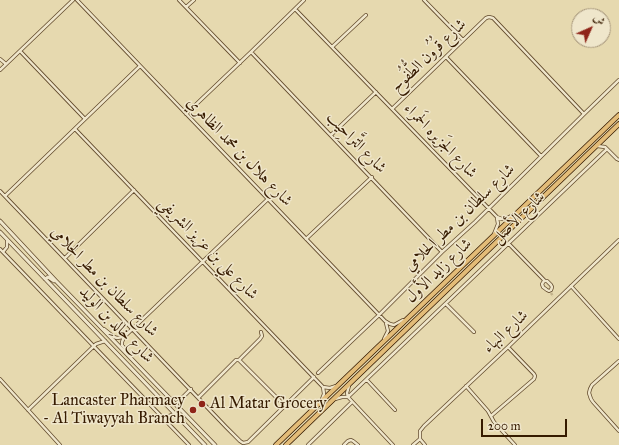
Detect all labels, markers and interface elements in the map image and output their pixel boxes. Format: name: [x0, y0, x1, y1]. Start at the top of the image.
north arrow: [571, 8, 611, 48]
text: ش: [591, 11, 608, 28]
street label: شارع قُرُون الطُّفُوح: [387, 15, 471, 97]
street label: شارع هلال بن محمد الظاهري: [182, 93, 296, 211]
street label: شارع الجَزيره الحَمراء: [399, 99, 481, 183]
street label: شارع التَّراحِيب: [322, 108, 390, 178]
street label: شارع سلطان بن مطر الحلامي: [401, 160, 519, 276]
street label: شارع الأصل: [488, 188, 550, 248]
street label: شارع علي بن عزيز الشريفي: [154, 194, 262, 304]
street label: شارع سلطان بن مطر الحلامي: [46, 223, 162, 341]
street label: شارع زايد الأول: [402, 235, 476, 307]
street label: شارع خالِد بن الوليد: [75, 283, 157, 367]
street label: شارع البهاء: [479, 306, 533, 358]
place label: Lancaster Pharmacy - Al Tiwayyah Branch: [43, 391, 185, 429]
place label: Al Matar Grocery: [210, 394, 326, 414]
marker: Al Matar Grocery: [197, 399, 207, 409]
marker: Lancaster Pharmacy - Al Tiwayyah Branch: [188, 405, 198, 415]
scale bar: [483, 411, 569, 437]
text: 200 m: [488, 419, 521, 433]

